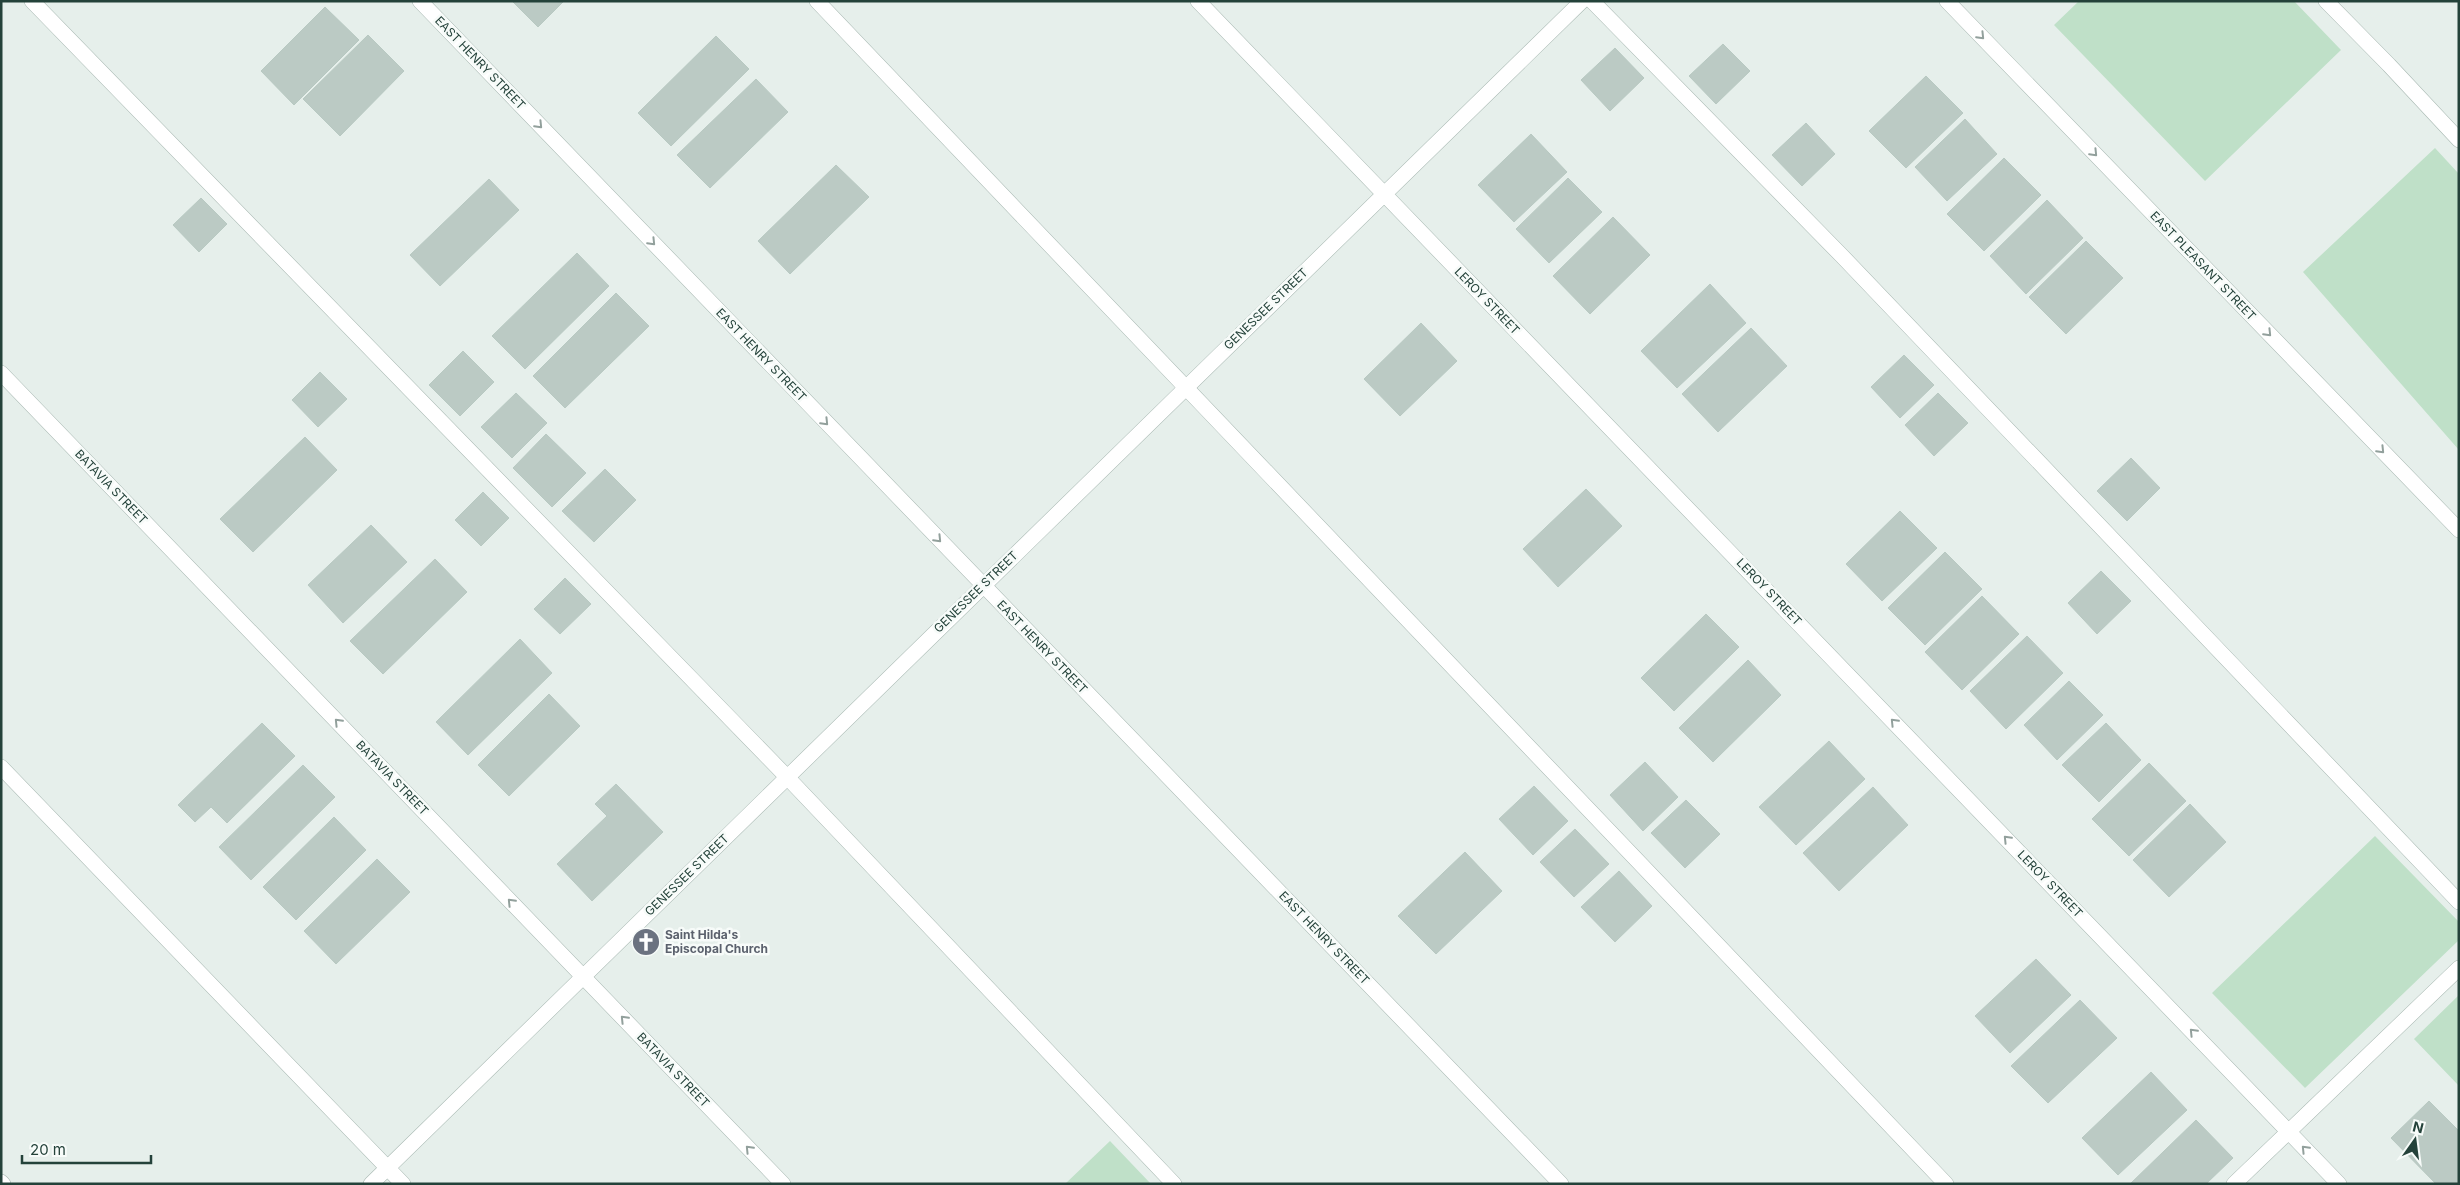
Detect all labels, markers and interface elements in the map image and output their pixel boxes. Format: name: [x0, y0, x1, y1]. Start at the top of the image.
street label: EAST HENRY STREET: [432, 13, 529, 113]
one-way arrow: [1975, 31, 1984, 40]
one-way arrow: [533, 119, 542, 128]
one-way arrow: [2088, 147, 2097, 156]
street label: EAST PLEASANT STREET: [2147, 208, 2260, 323]
one-way arrow: [646, 236, 655, 245]
street label: LEROY STREET: [1452, 264, 1523, 337]
street label: GENESSEE STREET: [1221, 265, 1311, 353]
street label: EAST HENRY STREET: [713, 305, 810, 405]
one-way arrow: [2262, 327, 2271, 336]
one-way arrow: [819, 416, 828, 425]
one-way arrow: [2375, 444, 2384, 453]
street label: BATAVIA STREET: [72, 446, 151, 527]
one-way arrow: [932, 533, 941, 542]
street label: GENESSEE STREET: [931, 548, 1021, 636]
street label: LEROY STREET: [1734, 555, 1805, 628]
street label: EAST HENRY STREET: [994, 597, 1091, 697]
one-way arrow: [335, 719, 344, 728]
one-way arrow: [1891, 719, 1900, 728]
street label: BATAVIA STREET: [353, 737, 432, 818]
street label: GENESSEE STREET: [642, 831, 732, 919]
one-way arrow: [2004, 836, 2013, 845]
street label: LEROY STREET: [2015, 847, 2086, 920]
street label: EAST HENRY STREET: [1276, 888, 1373, 988]
one-way arrow: [508, 899, 517, 908]
church icon: Saint Hilda's Episcopal Church: [631, 927, 661, 957]
place label: Saint Hilda's Episcopal Church: [665, 927, 768, 956]
one-way arrow: [621, 1016, 630, 1025]
one-way arrow: [2189, 1028, 2198, 1037]
street label: BATAVIA STREET: [634, 1029, 713, 1110]
north arrow: [2390, 1115, 2440, 1165]
text: N: [2411, 1117, 2425, 1136]
scale bar: [22, 1132, 151, 1164]
text: 20 m: [30, 1140, 66, 1159]
one-way arrow: [746, 1145, 755, 1154]
one-way arrow: [2302, 1145, 2311, 1154]

